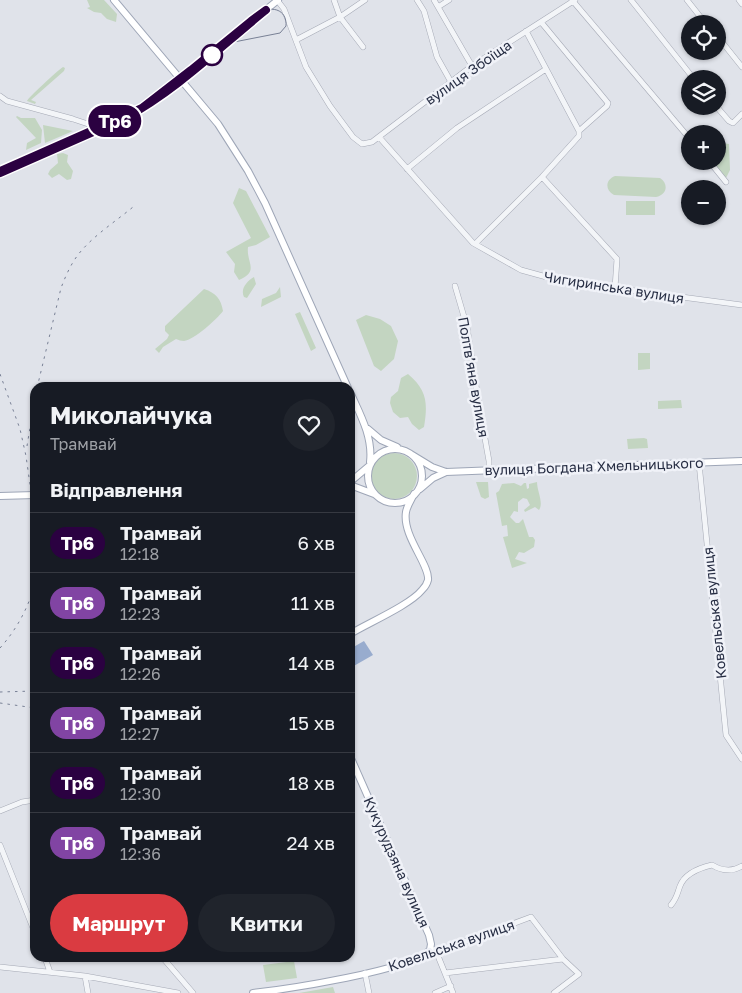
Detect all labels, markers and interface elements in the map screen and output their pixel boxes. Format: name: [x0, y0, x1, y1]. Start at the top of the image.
map controls: [681, 15, 726, 225]
button: locate: [681, 15, 726, 60]
street label: вулиця Збоїща: [422, 36, 514, 108]
unlabelled marker: [201, 44, 223, 66]
button: layers: [681, 70, 726, 115]
line badge: Тр6: [86, 105, 144, 137]
text: Тр6: [98, 110, 132, 132]
button: +: [681, 125, 726, 170]
button: −: [681, 180, 726, 225]
street label: Чигиринська вулиця: [543, 268, 685, 306]
street label: Полтвʼяна вулиця: [455, 315, 493, 439]
button: heart: [283, 399, 335, 451]
text: Миколайчука: [50, 400, 212, 429]
text: Трамвай: [50, 434, 117, 454]
street label: вулиця Богдана Хмельницького: [484, 454, 704, 478]
text: Відправлення: [50, 478, 182, 501]
text: Трамвай: [120, 521, 202, 544]
text: 6 хв: [298, 531, 335, 554]
text: Тр6: [61, 532, 94, 554]
text: 12:18: [120, 544, 159, 564]
street label: Ковельська вулиця: [699, 546, 729, 680]
text: Трамвай: [120, 581, 202, 604]
text: 11 хв: [291, 591, 335, 614]
text: Тр6: [61, 592, 94, 614]
text: 12:23: [120, 604, 160, 624]
text: Трамвай: [120, 641, 202, 664]
text: 14 хв: [288, 651, 335, 674]
text: Тр6: [61, 652, 94, 674]
text: 12:26: [120, 664, 161, 684]
text: Трамвай: [120, 701, 202, 724]
text: 15 хв: [289, 711, 335, 734]
text: Тр6: [61, 712, 94, 734]
text: 12:27: [120, 724, 160, 744]
text: Трамвай: [120, 761, 202, 784]
text: 18 хв: [288, 771, 335, 794]
text: Тр6: [61, 772, 94, 794]
text: 12:30: [120, 784, 161, 804]
street label: Кукурудзяна вулиця: [360, 794, 434, 930]
text: Трамвай: [120, 821, 202, 844]
text: 24 хв: [286, 831, 335, 854]
text: Тр6: [61, 832, 94, 854]
text: 12:36: [120, 844, 161, 864]
button: Маршрут: [50, 894, 188, 952]
button: Квитки: [198, 894, 335, 952]
street label: Ковельська вулиця: [386, 915, 516, 975]

